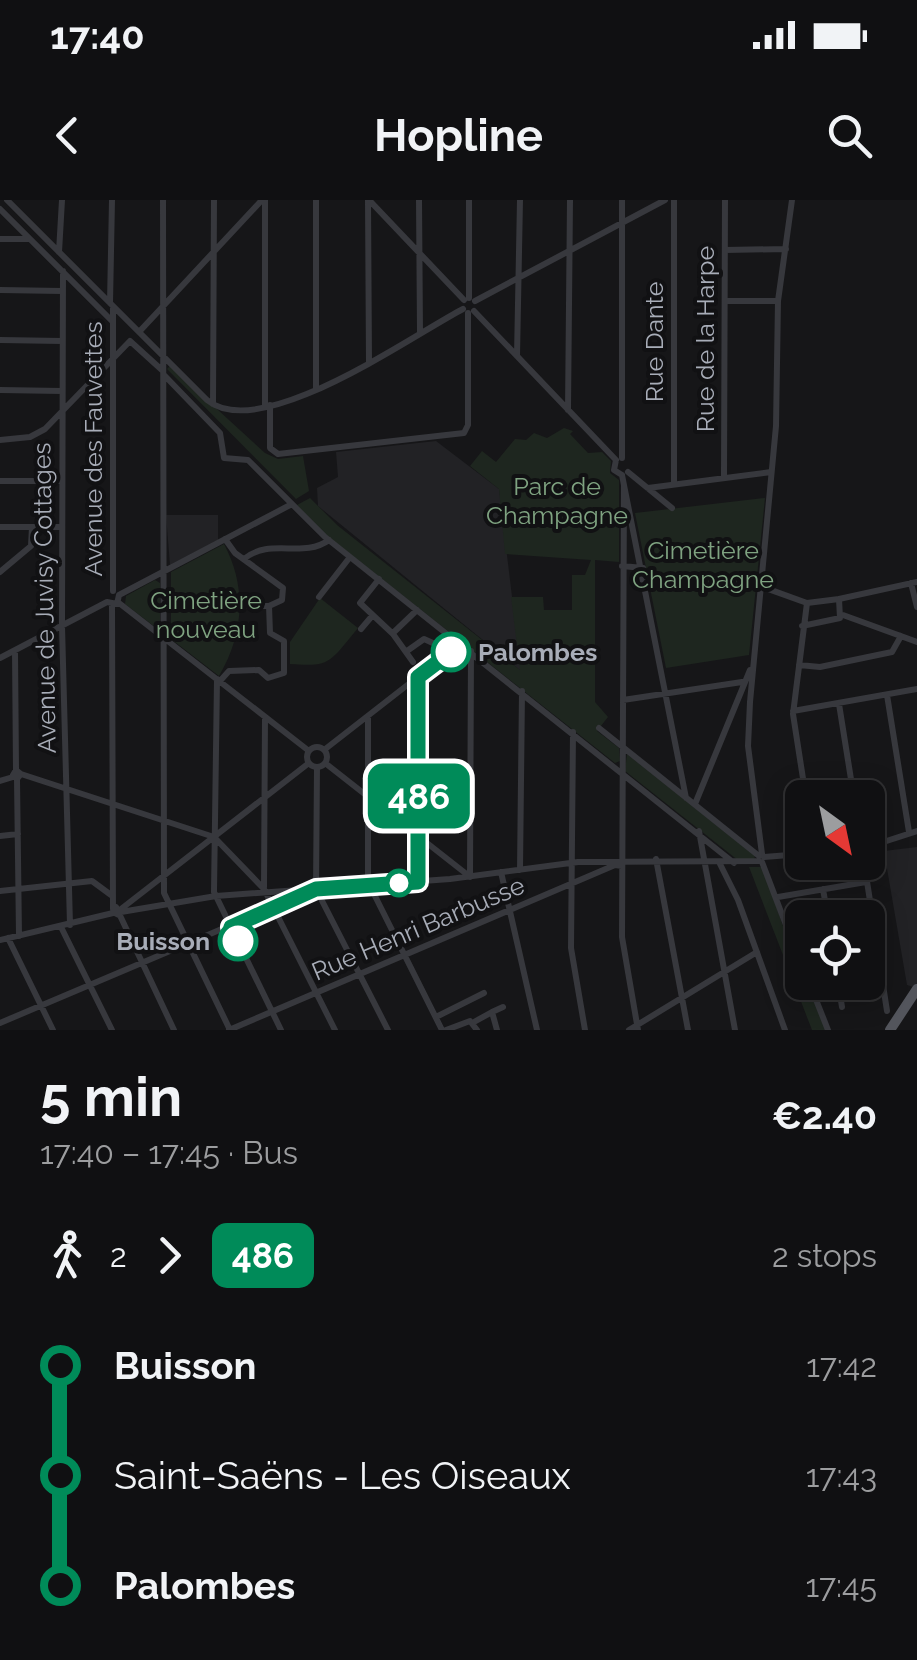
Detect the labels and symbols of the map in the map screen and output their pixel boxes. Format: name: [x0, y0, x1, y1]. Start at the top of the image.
street label: Rue de la Harpe: [690, 246, 720, 432]
street label: Rue Dante: [639, 282, 669, 402]
street label: Avenue des Fauvettes: [78, 321, 108, 577]
street label: Avenue de Juvisy Cottages: [26, 442, 62, 754]
park label: Parc de Champagne: [486, 471, 628, 530]
park label: Cimetière Champagne: [632, 535, 774, 594]
park label: Cimetière nouveau: [150, 585, 262, 644]
marker: Palombes: [432, 633, 470, 671]
place label: Palombes: [478, 637, 597, 667]
line badge: 486: [362, 764, 476, 828]
north arrow: [785, 780, 885, 880]
street label: Rue Henri Barbusse: [307, 870, 529, 986]
unlabelled marker: [386, 870, 412, 896]
marker: Buisson: [219, 922, 257, 960]
place label: Buisson: [116, 926, 210, 956]

